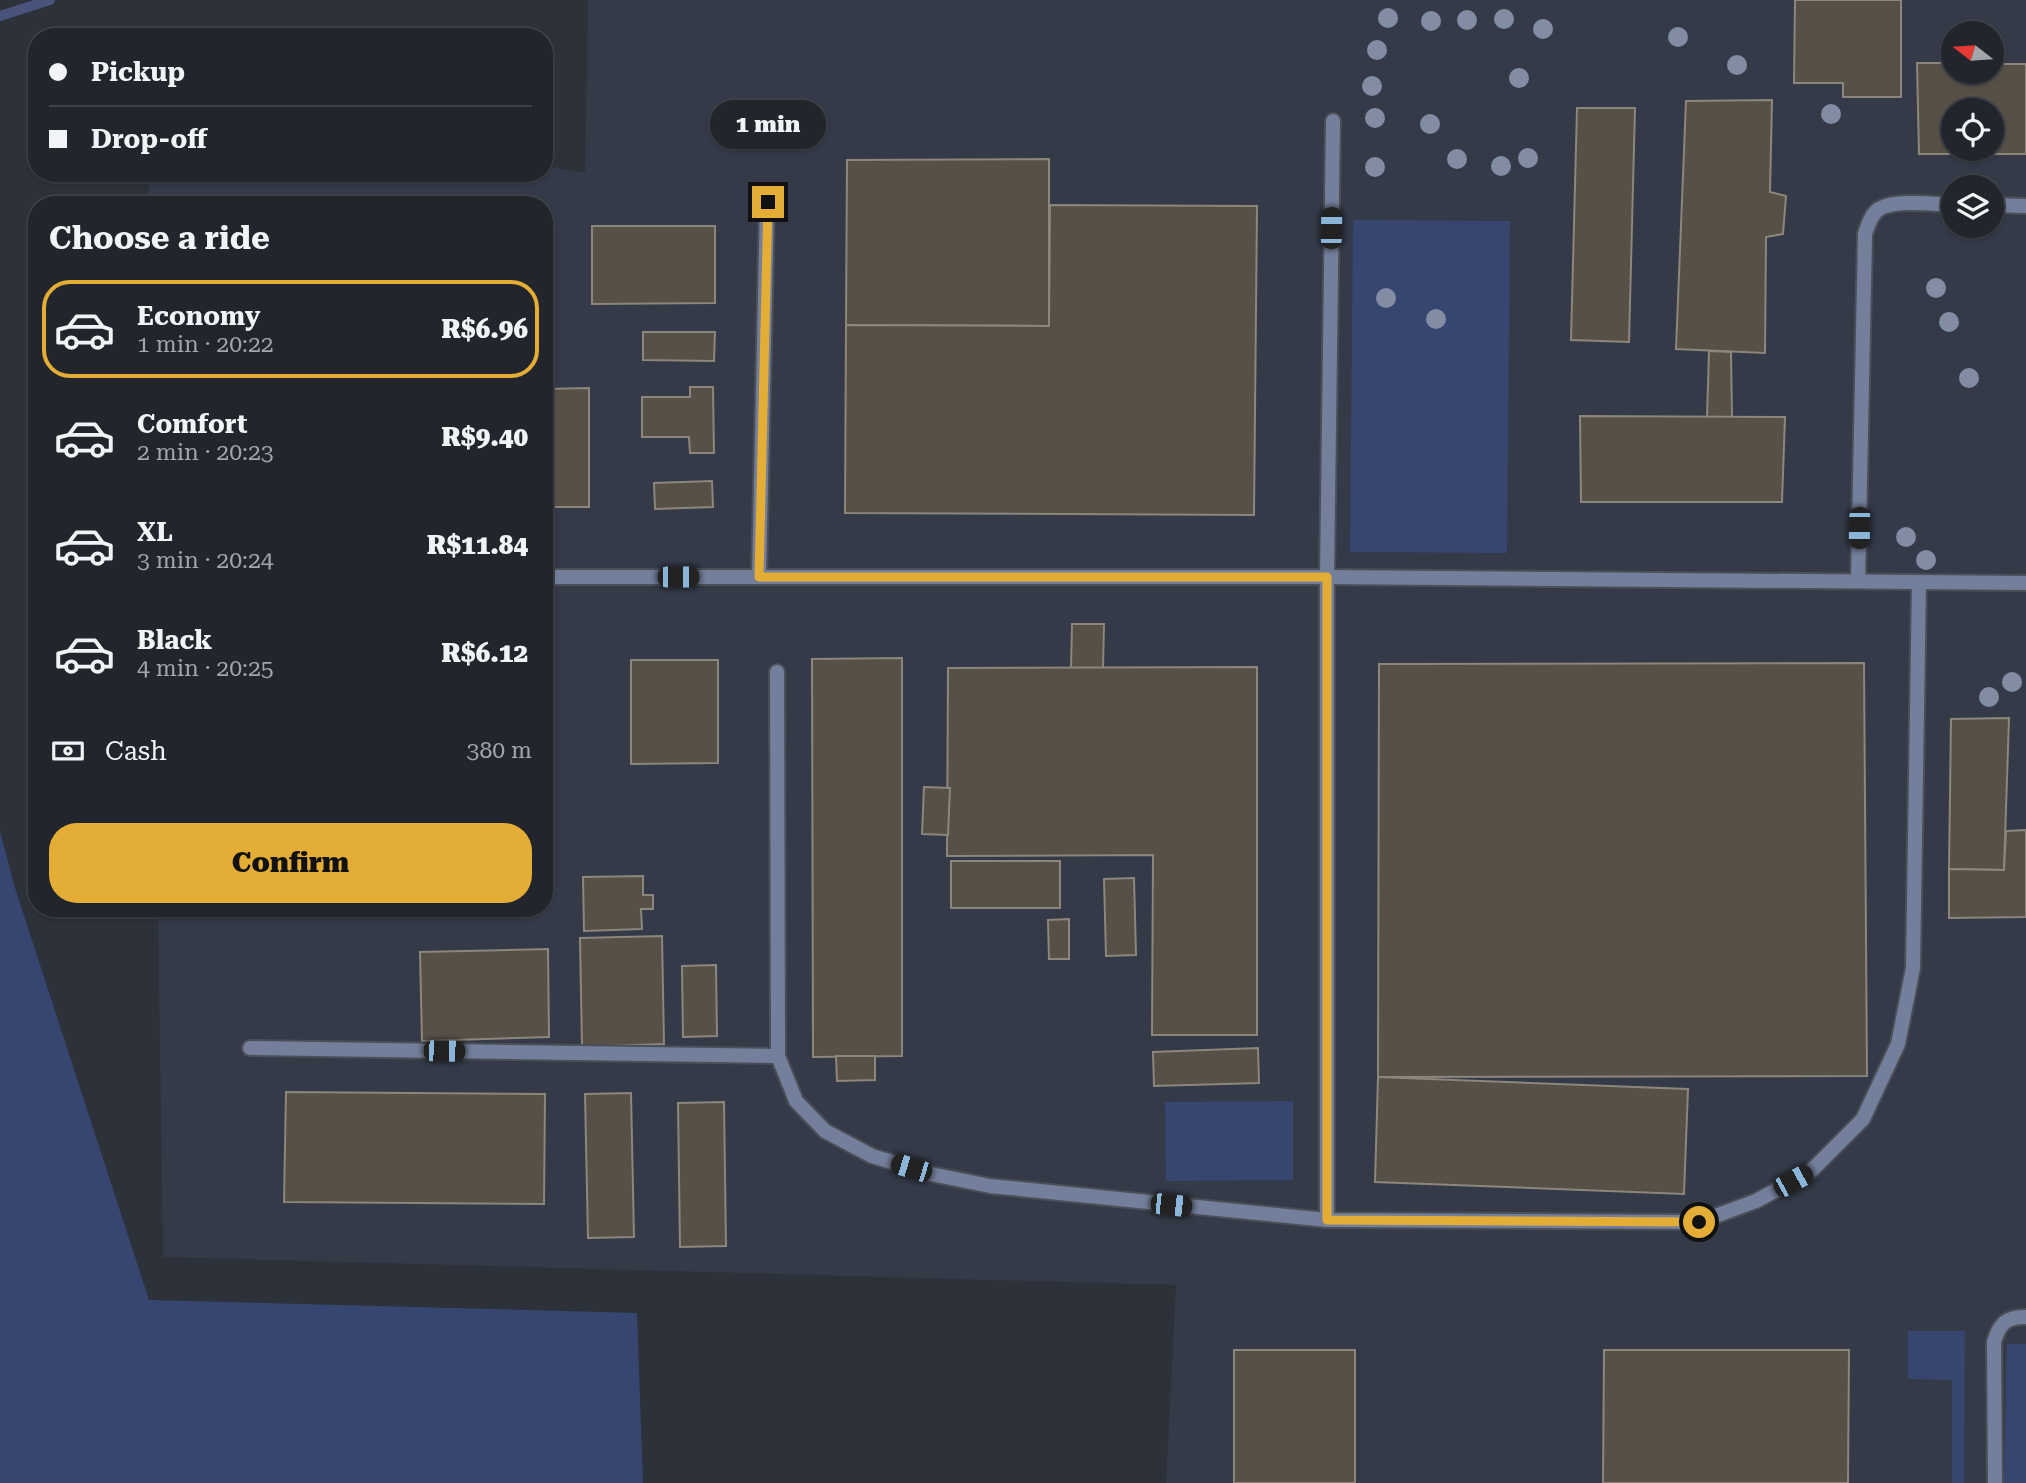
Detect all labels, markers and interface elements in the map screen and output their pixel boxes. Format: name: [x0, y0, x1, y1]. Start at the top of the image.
north arrow: [1941, 21, 2004, 84]
map controls: [1941, 21, 2004, 238]
text: Pickup: [91, 57, 185, 87]
button: locate: [1941, 98, 2004, 161]
callout: 1 min: [710, 100, 826, 150]
text: 1 min: [736, 111, 800, 138]
text: Drop-off: [91, 124, 207, 154]
button: layers: [1941, 175, 2004, 238]
route end: [752, 186, 784, 218]
car: [1321, 207, 1342, 249]
text: Choose a ride: [49, 219, 270, 257]
icon: car: [53, 298, 116, 361]
text: Economy: [137, 301, 260, 331]
text: R$6.96: [441, 314, 528, 344]
text: 1 min · 20:22: [137, 331, 274, 358]
icon: car: [53, 406, 116, 469]
text: Comfort: [137, 409, 247, 439]
text: R$9.40: [441, 422, 528, 452]
text: 2 min · 20:23: [137, 439, 274, 466]
car: [1849, 507, 1870, 549]
icon: car: [53, 514, 116, 577]
text: XL: [137, 517, 173, 547]
text: R$11.84: [427, 530, 528, 560]
text: 3 min · 20:24: [137, 547, 274, 574]
car: [658, 567, 700, 588]
icon: car: [53, 622, 116, 685]
text: Black: [137, 625, 212, 655]
text: R$6.12: [441, 638, 528, 668]
text: 4 min · 20:25: [137, 655, 274, 682]
icon: cash: [49, 732, 87, 770]
text: Cash: [105, 736, 167, 766]
text: 380 m: [467, 737, 532, 764]
button: Confirm: [49, 823, 532, 903]
car: [423, 1040, 466, 1062]
car: [888, 1152, 935, 1184]
car: [1770, 1162, 1817, 1200]
car: [1150, 1192, 1193, 1218]
route start: [1683, 1206, 1715, 1238]

